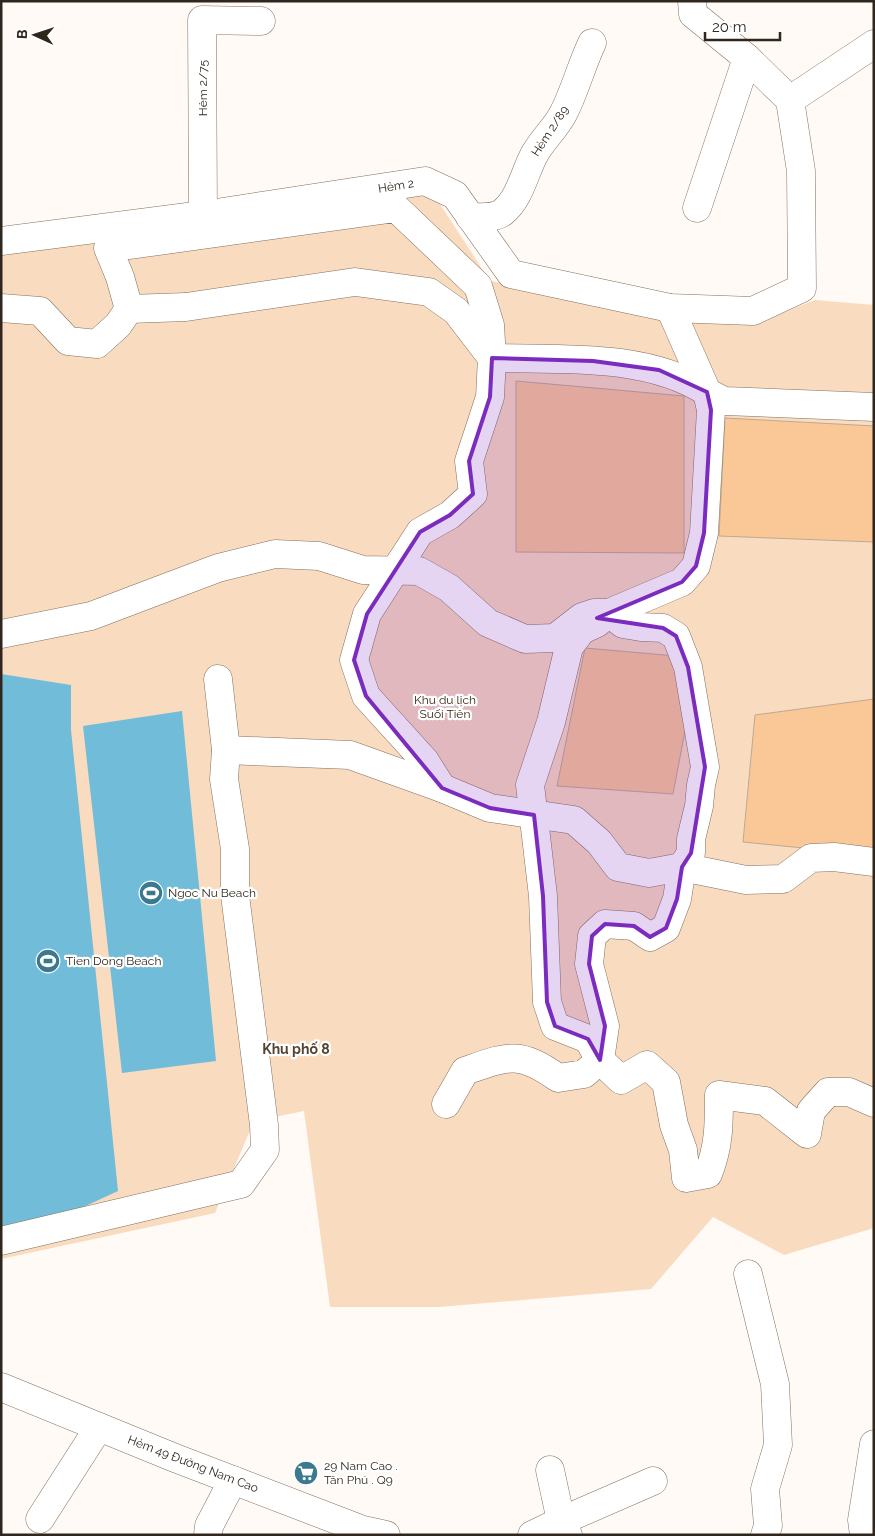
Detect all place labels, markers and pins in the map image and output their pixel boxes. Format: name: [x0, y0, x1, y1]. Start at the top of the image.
sports icon: Ngoc Nu Beach: [138, 880, 164, 906]
place label: Ngoc Nu Beach: [168, 886, 256, 900]
sports icon: Tien Dong Beach: [35, 948, 61, 974]
place label: Tien Dong Beach: [66, 954, 161, 968]
place label: 29 Nam Cao . Tân Phú . Q9: [324, 1459, 397, 1487]
supermarket icon: 29 Nam Cao . Tân Phú . Q9: [293, 1460, 319, 1486]

